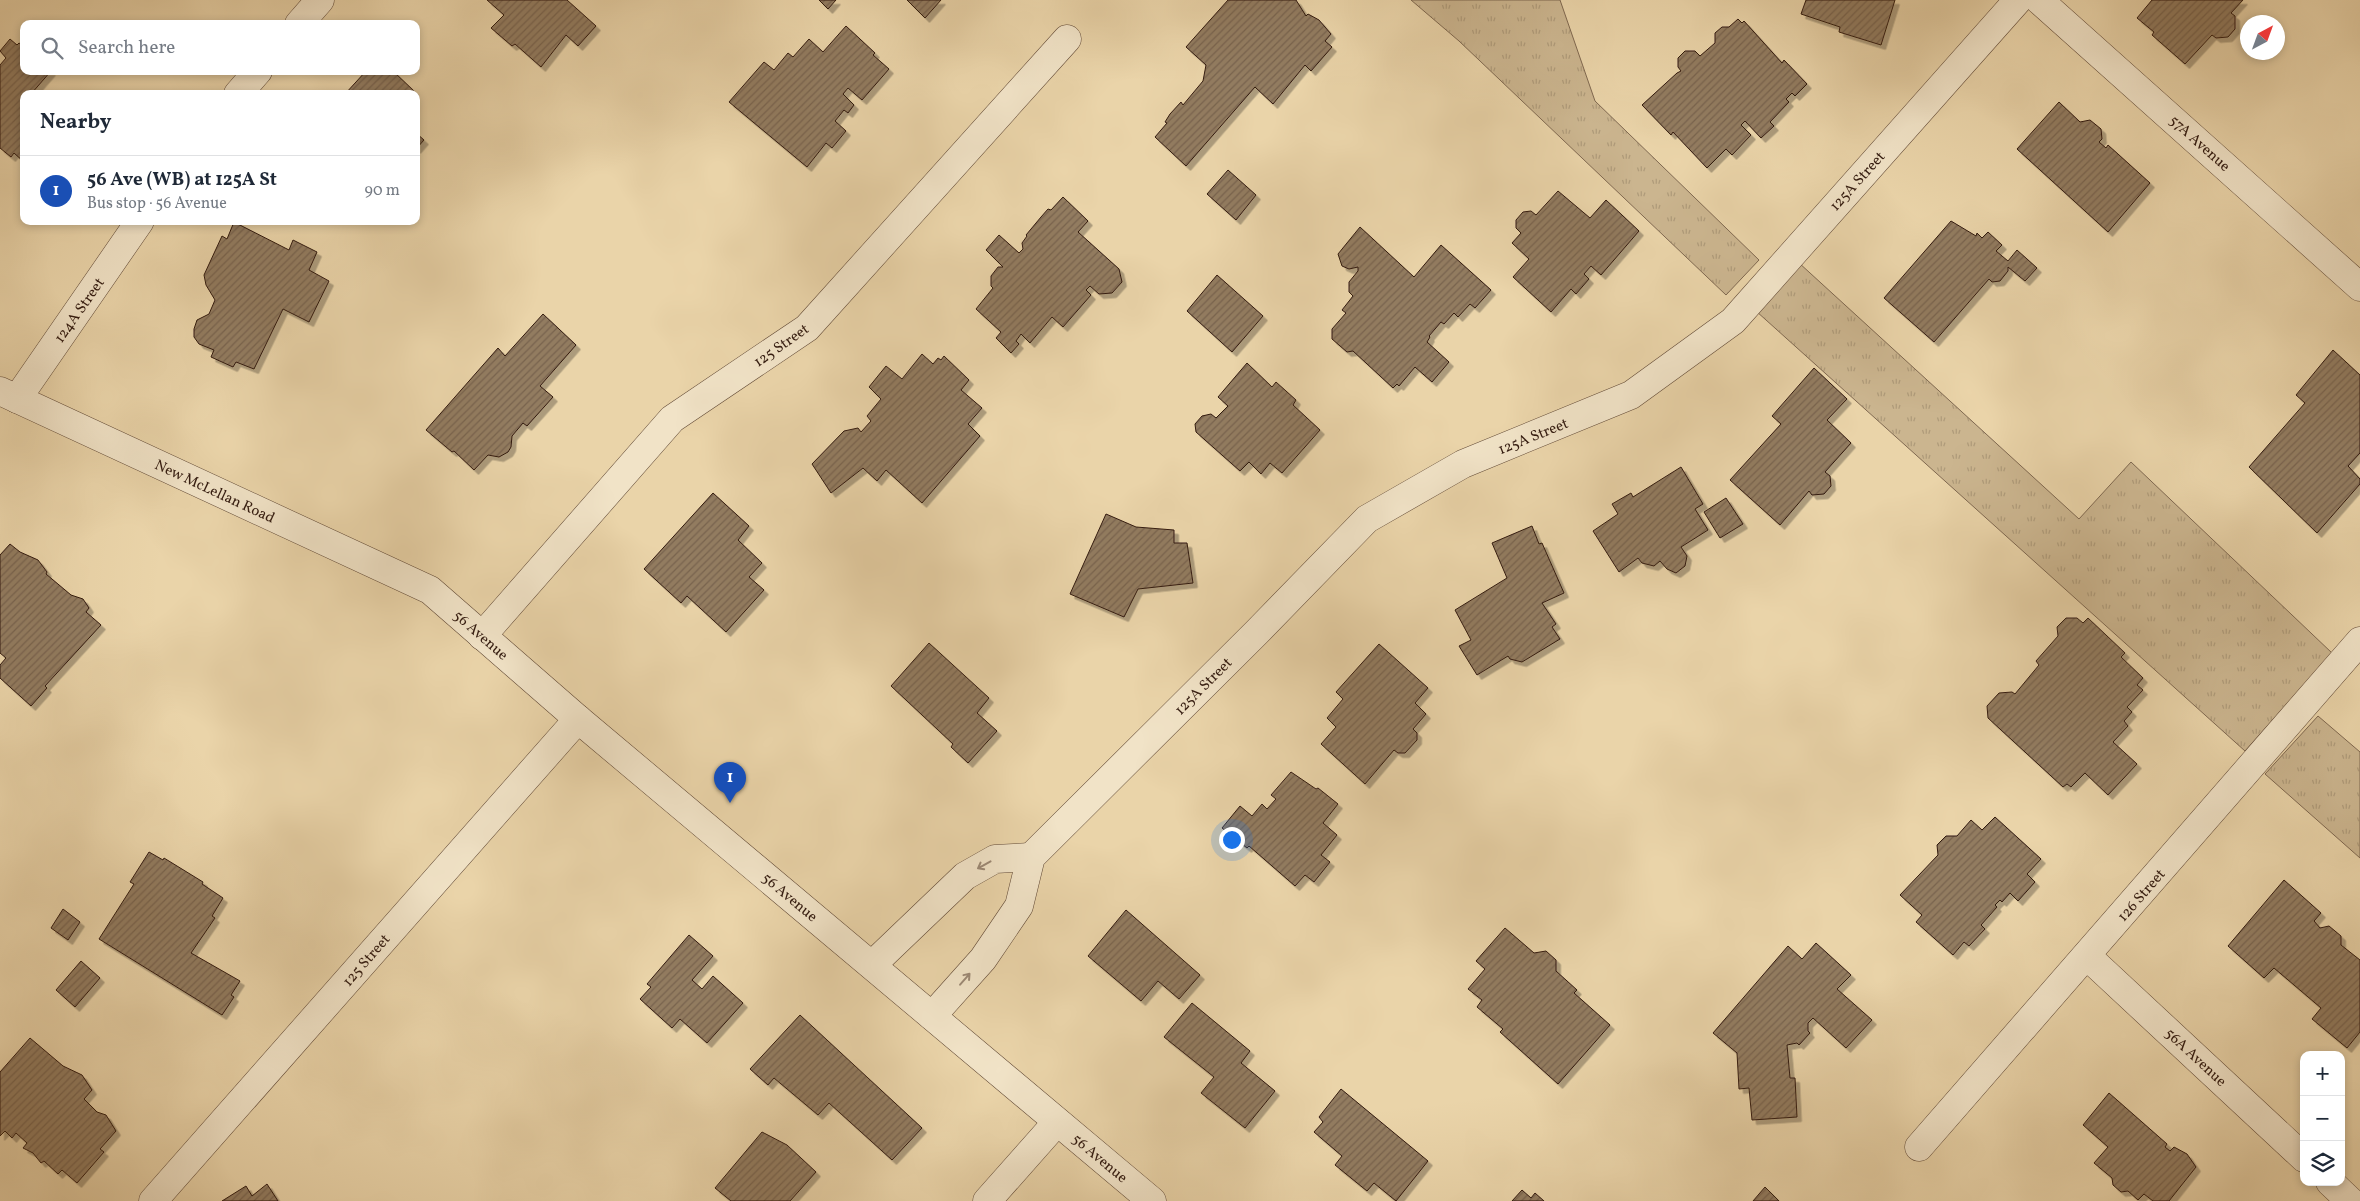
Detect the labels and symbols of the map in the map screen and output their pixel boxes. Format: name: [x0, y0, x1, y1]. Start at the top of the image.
north arrow: [2240, 15, 2285, 60]
street label: 57A Avenue: [2164, 111, 2234, 177]
street label: 125A Street: [1826, 147, 1891, 217]
street label: 124A Street: [50, 274, 110, 348]
street label: 125 Street: [750, 319, 814, 373]
street label: 125A Street: [1495, 414, 1572, 461]
street label: New McLellan Road: [151, 455, 278, 529]
street label: 56 Avenue: [448, 606, 512, 666]
street label: 125A Street: [1170, 653, 1238, 721]
pin: 1: [714, 762, 746, 803]
your location: [1219, 827, 1245, 853]
one-way arrow: [977, 861, 991, 871]
street label: 126 Street: [2113, 865, 2171, 927]
street label: 56 Avenue: [757, 869, 821, 928]
street label: 125 Street: [338, 930, 396, 992]
one-way arrow: [959, 973, 970, 986]
street label: 56A Avenue: [2159, 1024, 2230, 1092]
street label: 56 Avenue: [1067, 1130, 1131, 1189]

